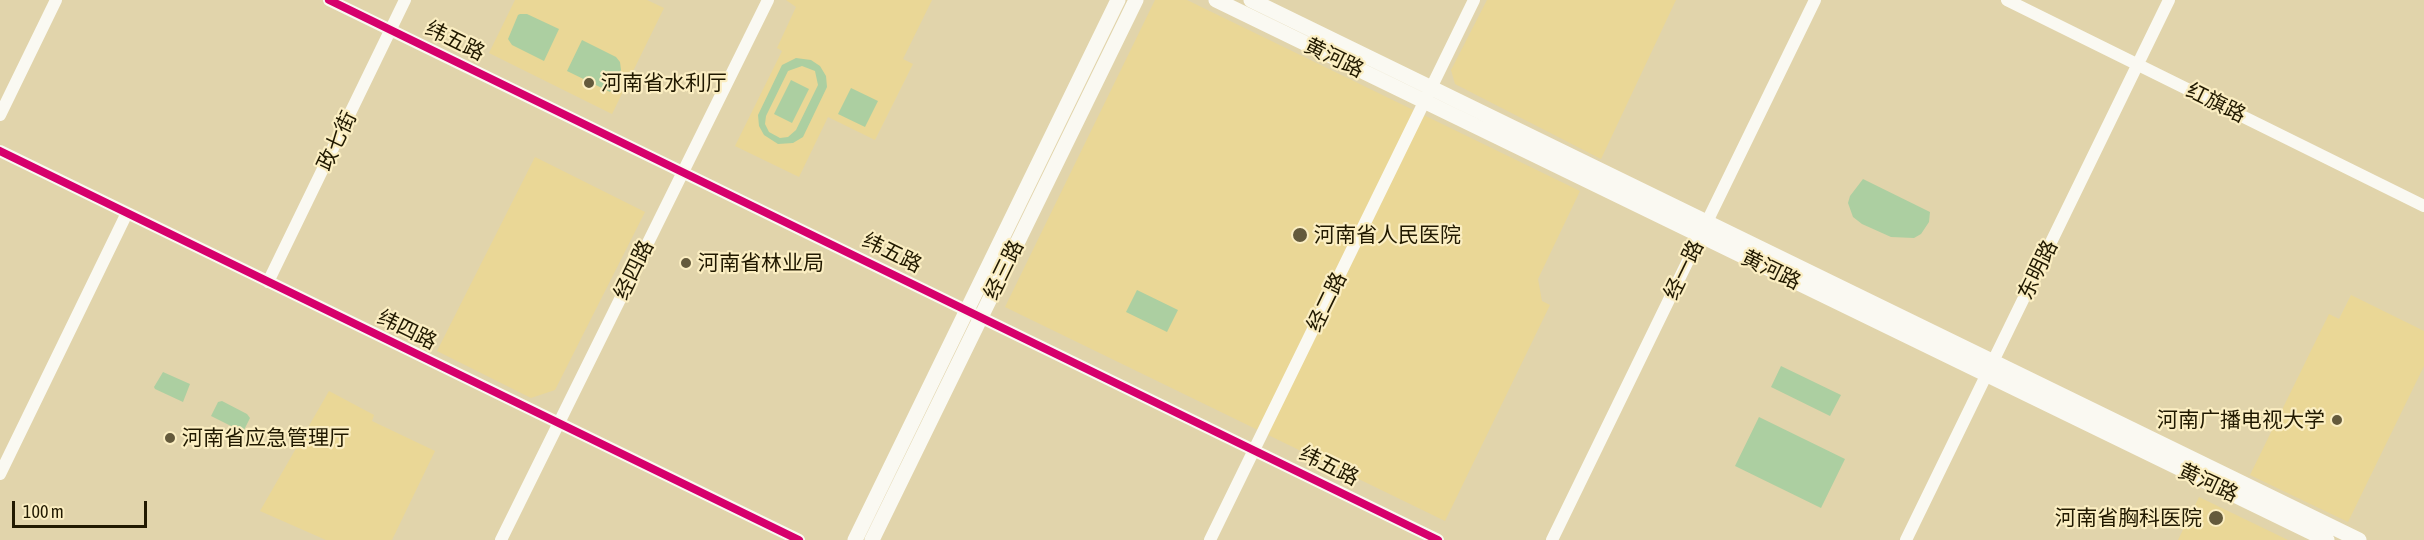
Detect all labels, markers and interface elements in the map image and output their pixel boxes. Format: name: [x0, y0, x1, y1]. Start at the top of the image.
street label: 纬五路: [421, 16, 489, 66]
street label: 黄河路: [1300, 33, 1368, 83]
place label: 河南省水利厅: [601, 70, 727, 96]
marker: 河南省水利厅: [582, 76, 596, 90]
street label: 红旗路: [2182, 78, 2250, 128]
street label: 政七街: [312, 107, 362, 175]
place label: 河南省人民医院: [1314, 222, 1461, 248]
marker: 河南省人民医院: [1291, 226, 1309, 244]
street label: 纬五路: [858, 228, 926, 278]
street label: 经四路: [609, 236, 659, 304]
street label: 经三路: [979, 236, 1029, 304]
street label: 经一路: [1659, 236, 1709, 304]
street label: 东明路: [2013, 236, 2063, 304]
street label: 黄河路: [1737, 245, 1805, 295]
place label: 河南省林业局: [698, 250, 824, 276]
marker: 河南省林业局: [679, 256, 693, 270]
street label: 经二路: [1302, 268, 1352, 336]
street label: 纬四路: [373, 305, 441, 355]
place label: 河南广播电视大学: [2157, 407, 2325, 433]
marker: 河南广播电视大学: [2330, 413, 2344, 427]
place label: 河南省应急管理厅: [182, 425, 350, 451]
marker: 河南省应急管理厅: [163, 431, 177, 445]
street label: 纬五路: [1295, 441, 1363, 491]
street label: 黄河路: [2174, 458, 2242, 508]
scale bar: [15, 489, 150, 527]
text: 100 m: [23, 501, 64, 522]
place label: 河南省胸科医院: [2055, 505, 2202, 531]
marker: 河南省胸科医院: [2207, 509, 2225, 527]

